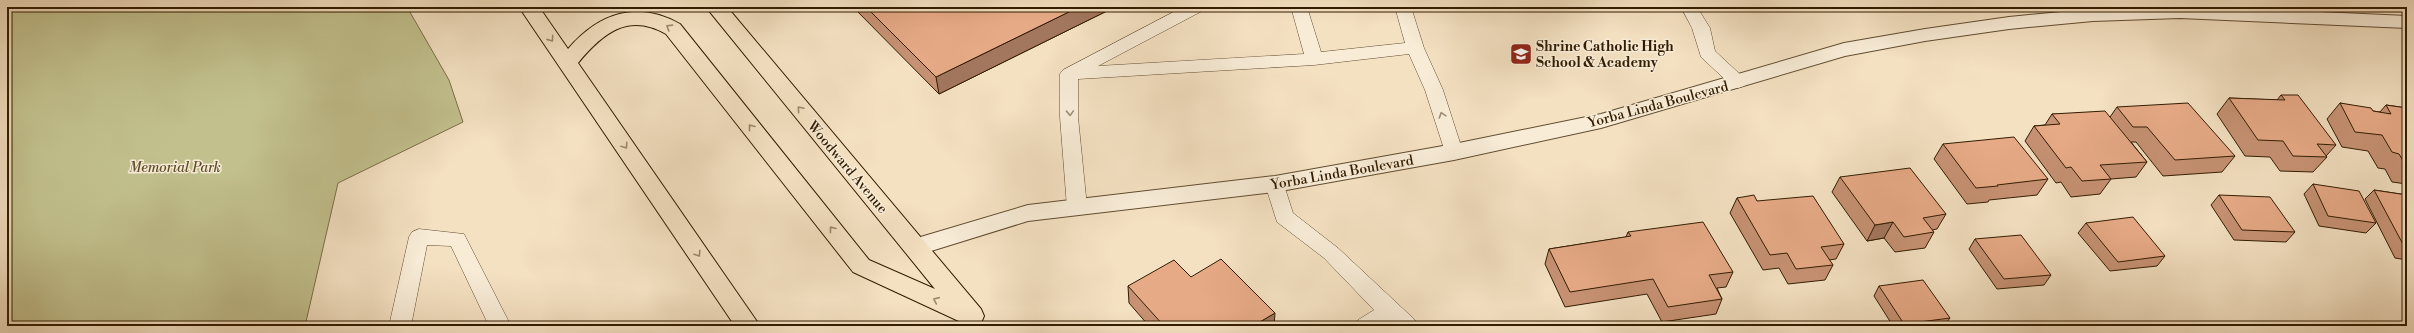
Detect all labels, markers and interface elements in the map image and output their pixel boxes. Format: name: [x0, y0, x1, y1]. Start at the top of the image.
one-way arrow: [666, 24, 673, 32]
one-way arrow: [547, 35, 554, 42]
place label: Shrine Catholic High School & Academy: [1536, 38, 1674, 72]
school or university icon: Shrine Catholic High School & Academy: [1508, 41, 1534, 67]
street label: Yorba Linda Boulevard: [1585, 78, 1731, 133]
one-way arrow: [798, 106, 805, 114]
one-way arrow: [1065, 110, 1074, 116]
one-way arrow: [1438, 112, 1447, 119]
street label: Woodward Avenue: [803, 117, 891, 218]
one-way arrow: [749, 125, 756, 132]
one-way arrow: [620, 142, 627, 149]
street label: Yorba Linda Boulevard: [1268, 152, 1415, 195]
park label: Memorial Park: [129, 159, 221, 177]
one-way arrow: [829, 226, 836, 234]
one-way arrow: [693, 250, 701, 257]
one-way arrow: [933, 297, 941, 305]

